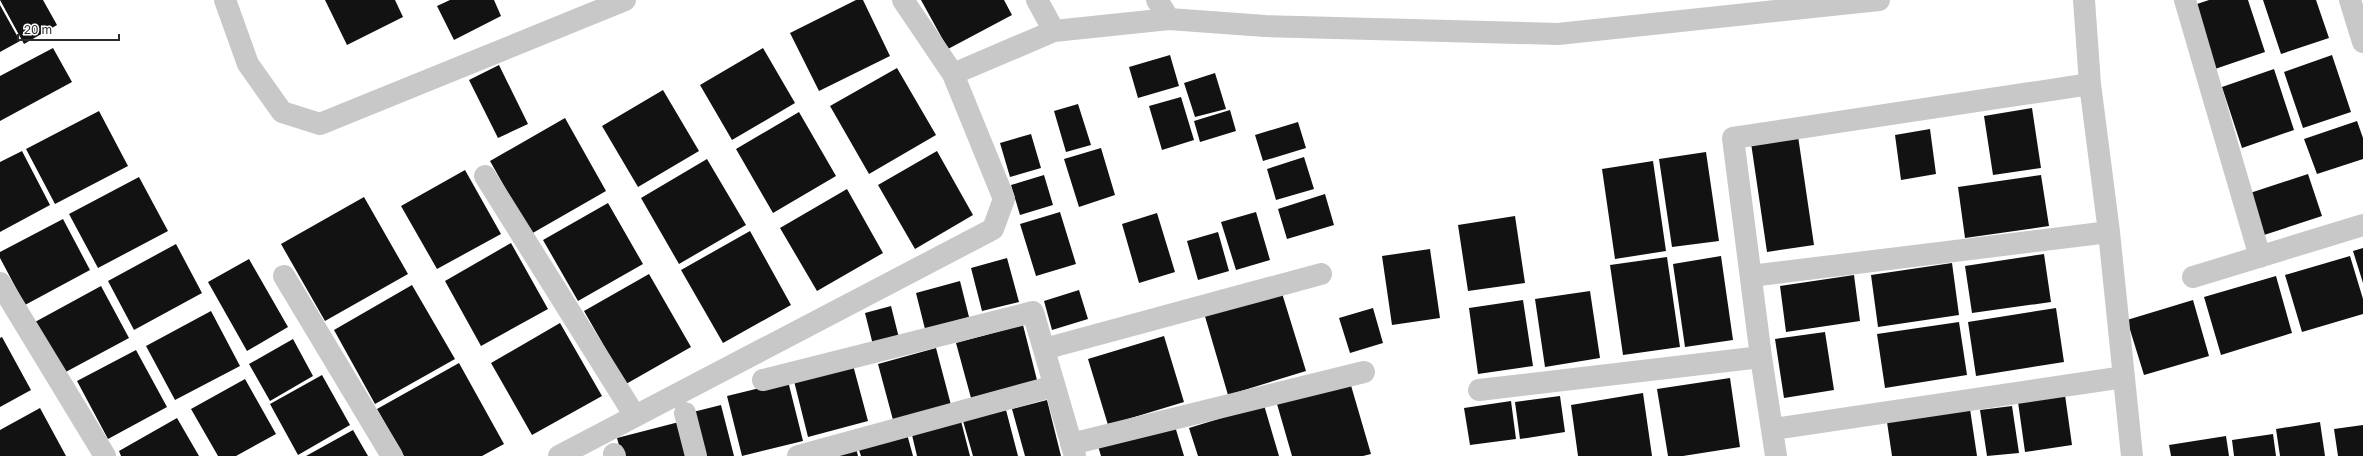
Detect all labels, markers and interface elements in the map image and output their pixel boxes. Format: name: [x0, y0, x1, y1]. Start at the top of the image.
scale bar: [18, 16, 119, 42]
text: 20 m: [24, 22, 52, 37]

